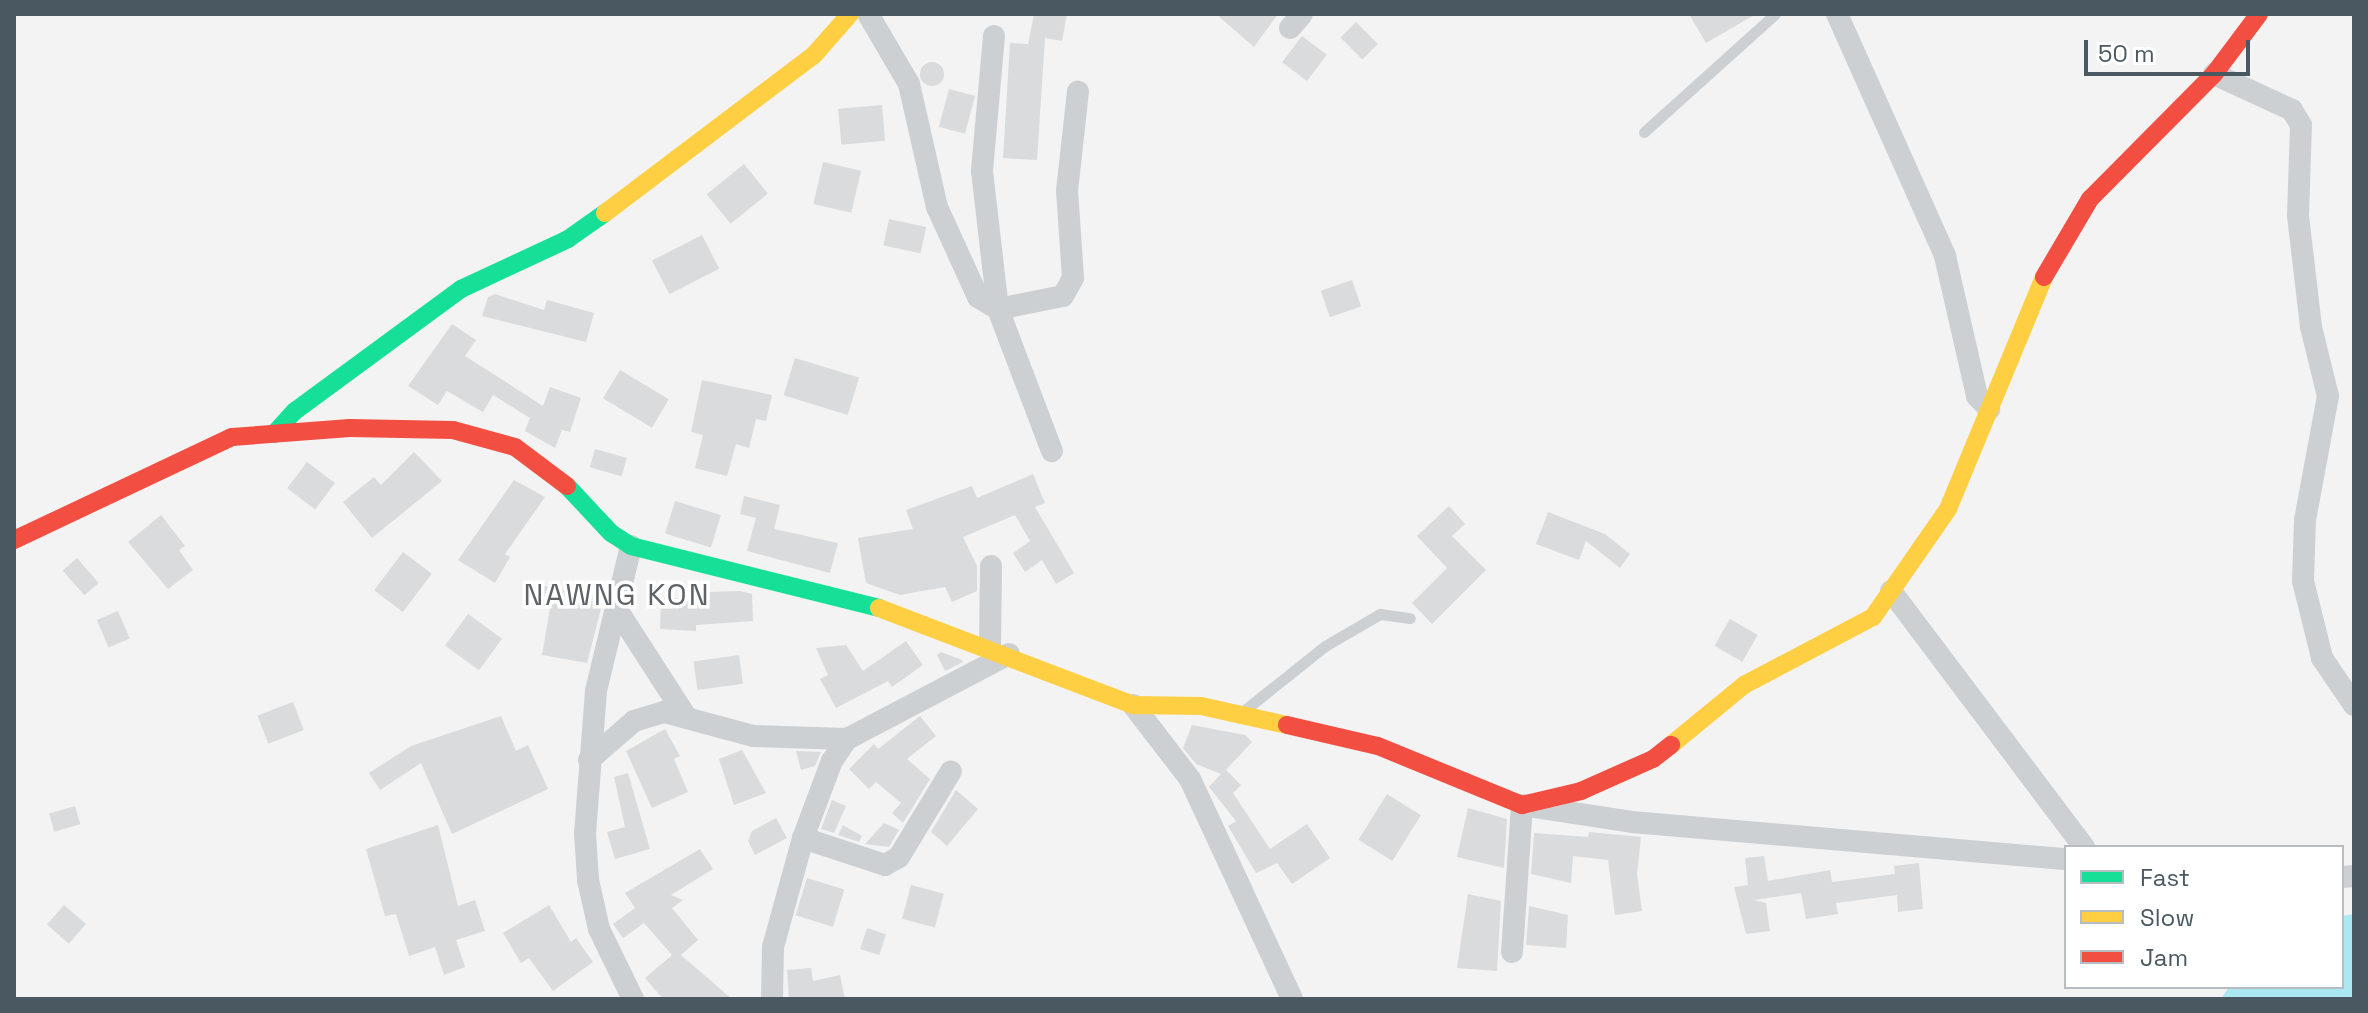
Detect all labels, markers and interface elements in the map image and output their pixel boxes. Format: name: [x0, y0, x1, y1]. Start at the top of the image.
scale bar: [2088, 24, 2254, 74]
text: 50 m: [2098, 38, 2155, 69]
district label: NAWNG KON: [523, 577, 711, 613]
legend: [2064, 845, 2344, 989]
text: Fast: [2140, 862, 2190, 893]
text: Slow: [2140, 902, 2194, 933]
text: Jam: [2140, 942, 2188, 973]

